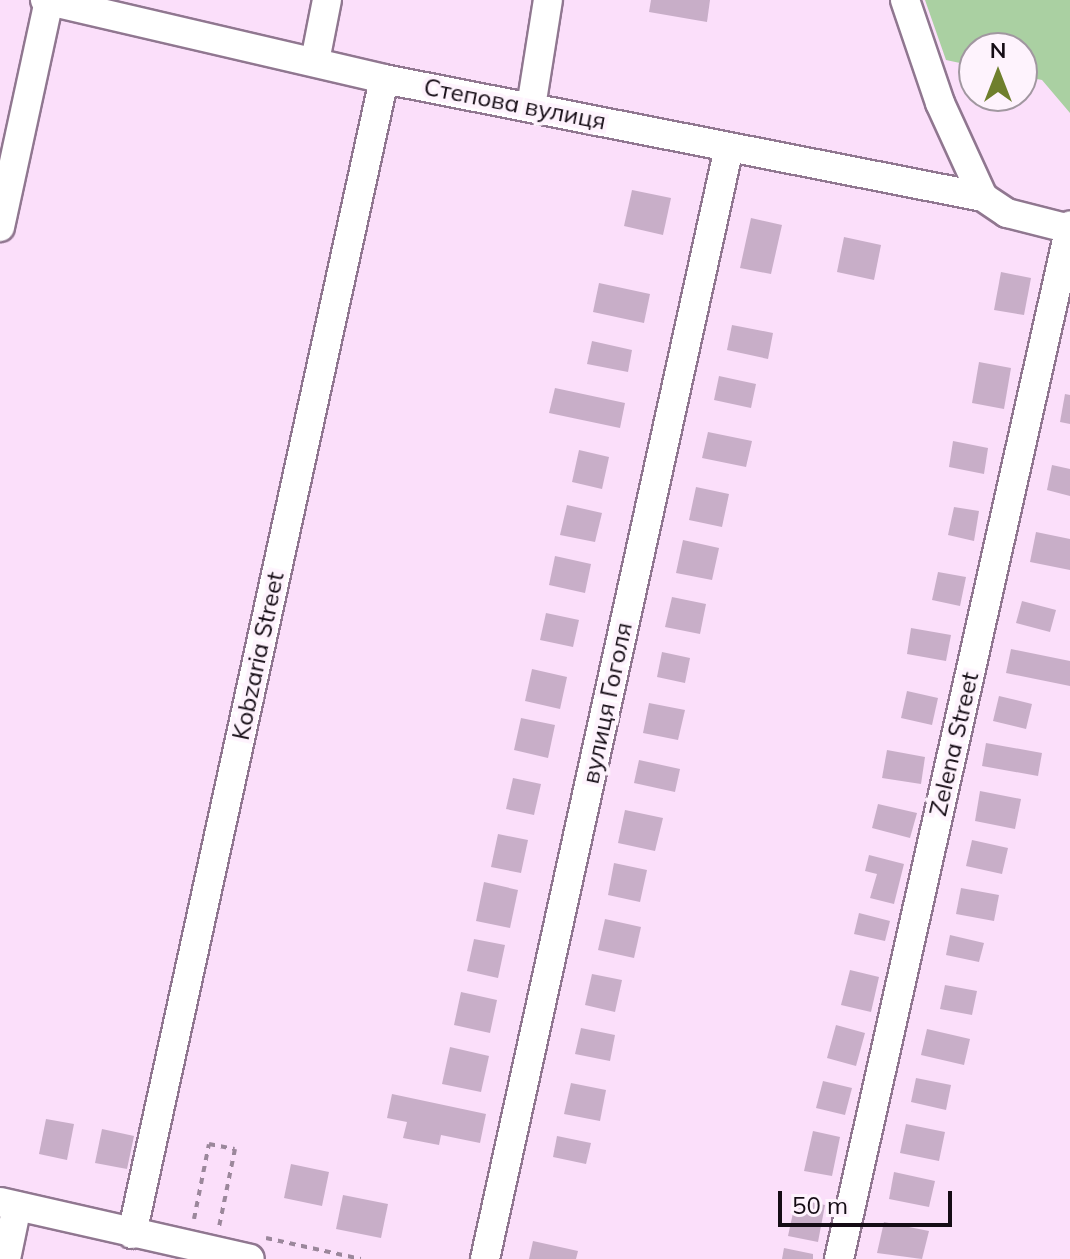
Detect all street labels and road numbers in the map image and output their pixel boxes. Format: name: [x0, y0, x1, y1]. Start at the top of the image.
street label: Степова вулиця: [421, 72, 609, 136]
street label: Kobzaria Street: [226, 569, 290, 743]
street label: вулиця Гоголя: [576, 620, 638, 786]
street label: Zelena Street: [923, 669, 985, 819]

